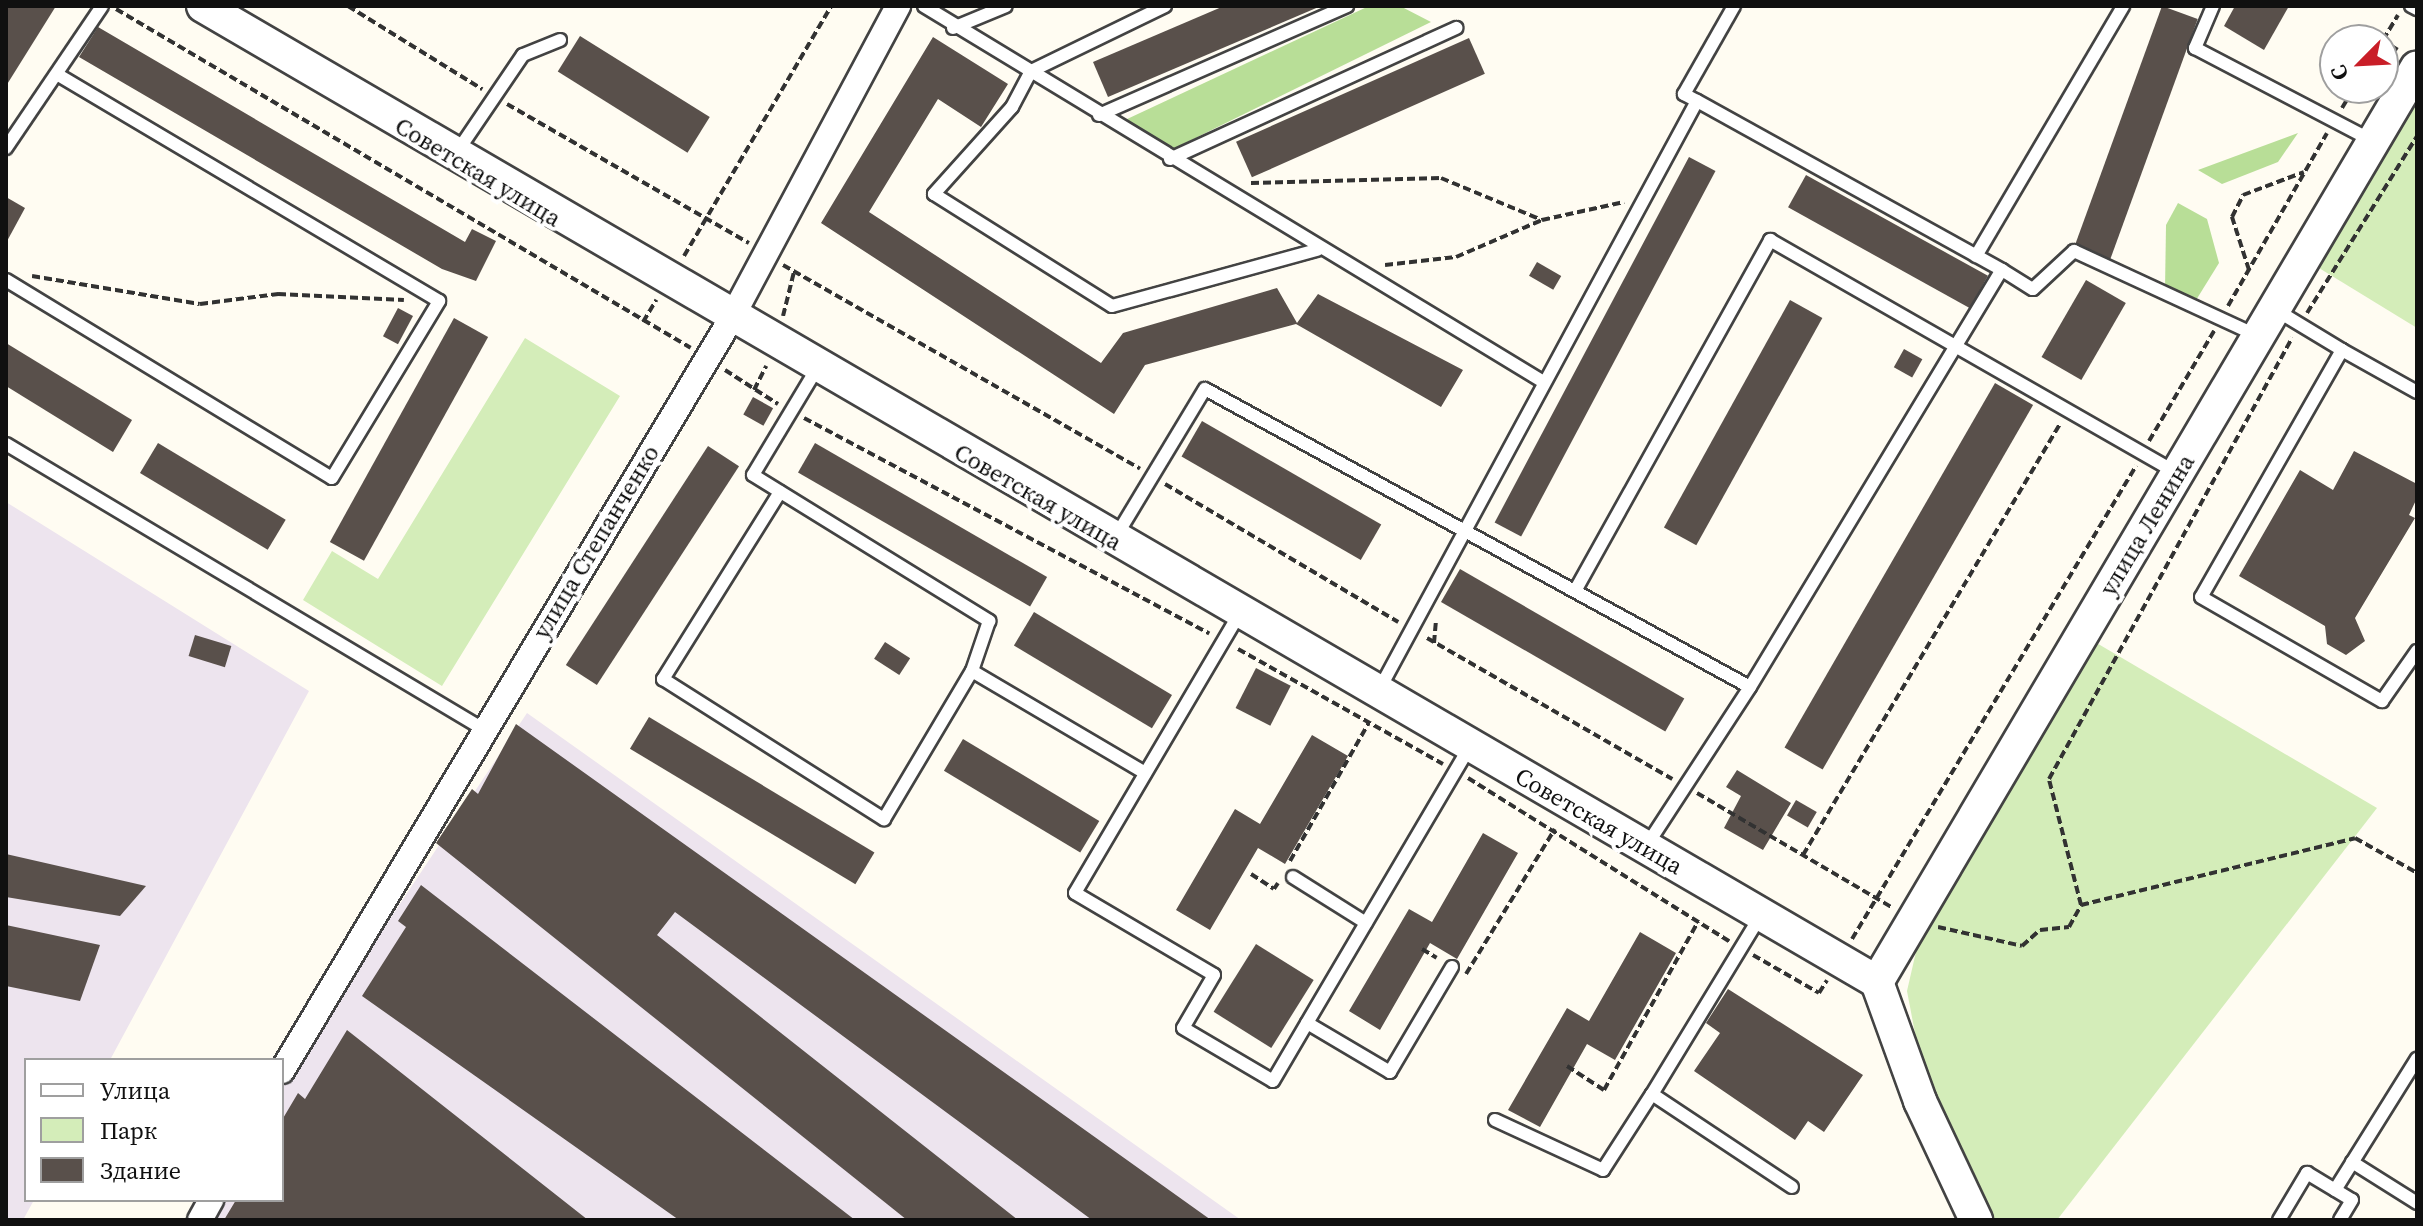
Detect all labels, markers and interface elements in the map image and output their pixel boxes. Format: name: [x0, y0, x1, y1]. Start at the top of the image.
north arrow: [2319, 24, 2399, 104]
text: С: [2322, 61, 2355, 85]
street label: Советская улица: [390, 111, 566, 233]
street label: Советская улица: [949, 437, 1127, 557]
street label: улица Степанченко: [527, 440, 665, 644]
street label: улица Ленина: [2094, 449, 2200, 601]
street label: Советская улица: [1510, 761, 1688, 881]
legend: [24, 1058, 284, 1202]
text: Улица: [100, 1074, 170, 1107]
text: Парк: [100, 1114, 157, 1147]
text: Здание: [100, 1154, 181, 1187]

